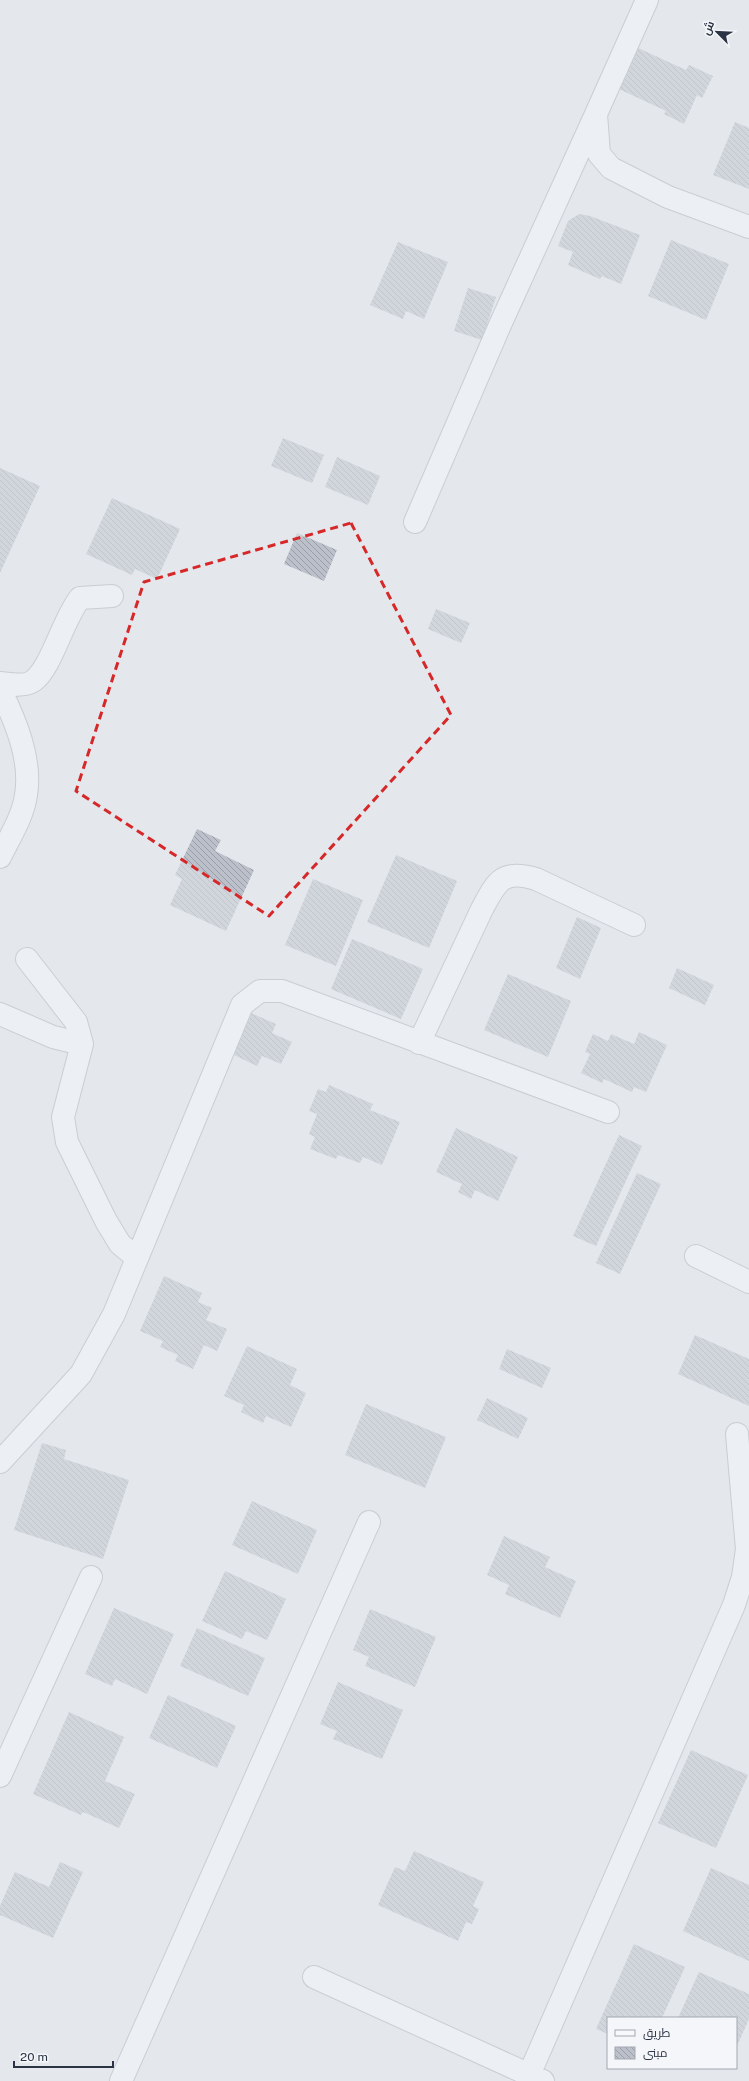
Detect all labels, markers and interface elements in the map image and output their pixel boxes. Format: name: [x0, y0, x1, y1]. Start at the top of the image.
north arrow: [697, 12, 737, 52]
text: ش: [700, 19, 717, 37]
legend: [607, 2017, 737, 2069]
text: طريق: [643, 2026, 671, 2040]
scale bar: [14, 2043, 113, 2069]
text: مبنى: [643, 2046, 668, 2060]
text: 20 m: [20, 2050, 48, 2064]

